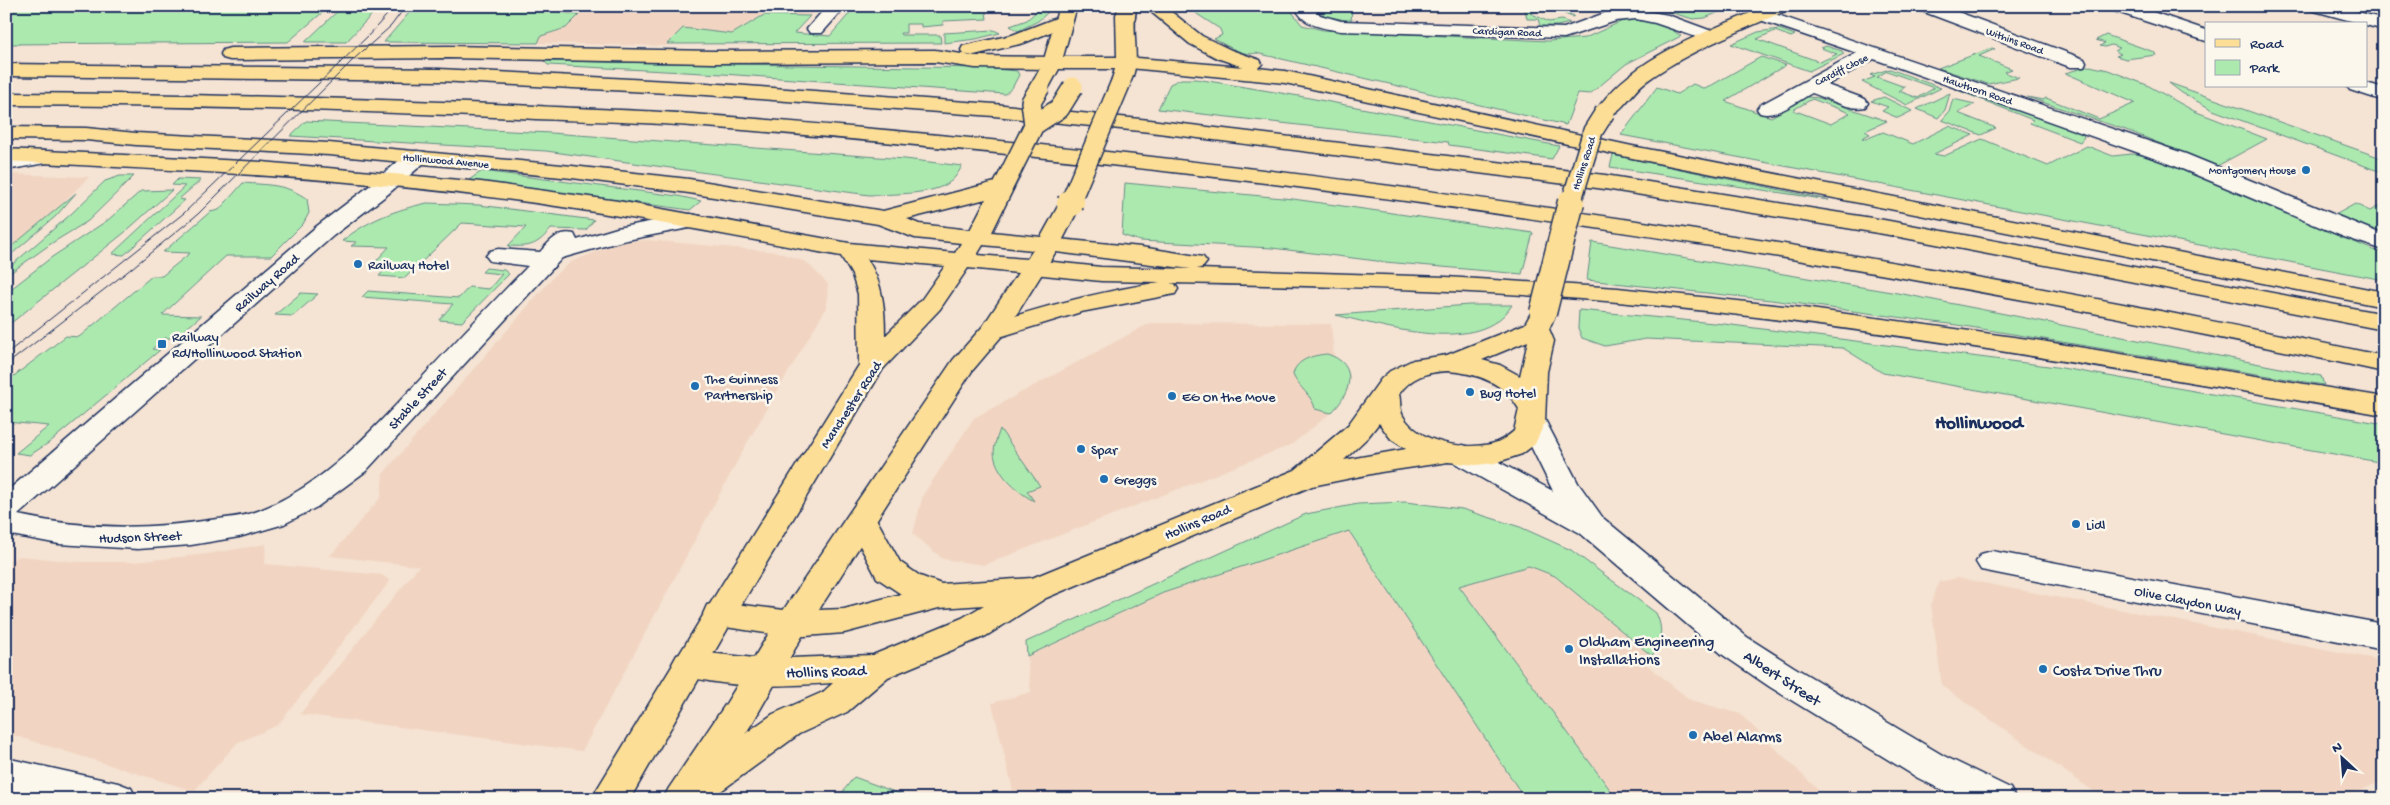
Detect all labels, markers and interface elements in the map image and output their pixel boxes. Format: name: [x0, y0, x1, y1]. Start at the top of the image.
legend: [2205, 22, 2368, 88]
street label: Cardigan Road: [1472, 26, 1543, 40]
street label: Withins Road: [1984, 26, 2046, 58]
text: Road: [2250, 36, 2284, 54]
street label: Cardiff Close: [1813, 51, 1871, 89]
text: Park: [2249, 60, 2280, 78]
street label: Hawthorn Road: [1941, 73, 2015, 109]
street label: Hollins Road: [1571, 134, 1600, 192]
street label: Hollinwood Avenue: [402, 152, 490, 172]
marker: Montgomery House: [2300, 164, 2312, 176]
place label: Montgomery House: [2209, 166, 2296, 178]
street label: Railway Road: [232, 250, 305, 317]
marker: Railway Hotel: [352, 258, 364, 270]
place label: Railway Hotel: [368, 258, 449, 275]
place label: Railway Rd/Hollinwood Station: [172, 330, 302, 363]
marker: Railway Rd/Hollinwood Station: [156, 338, 168, 350]
street label: Manchester Road: [818, 357, 888, 452]
street label: Stable Street: [386, 364, 453, 434]
place label: The Guinness Partnership: [704, 372, 779, 405]
marker: The Guinness Partnership: [689, 380, 701, 392]
marker: Bug Hotel: [1464, 386, 1476, 398]
place label: Bug Hotel: [1479, 386, 1536, 403]
marker: EG On the Move: [1166, 390, 1178, 402]
place label: EG On the Move: [1182, 390, 1276, 407]
district label: Hollinwood: [1935, 413, 2025, 436]
marker: Spar: [1075, 443, 1087, 455]
place label: Spar: [1091, 443, 1118, 460]
marker: Greggs: [1098, 473, 1110, 485]
place label: Greggs: [1114, 473, 1157, 490]
street label: Hollins Road: [1162, 501, 1235, 545]
marker: Lidl: [2070, 518, 2082, 530]
place label: Lidl: [2086, 518, 2105, 535]
street label: Hudson Street: [99, 529, 183, 548]
street label: Olive Claydon Way: [2133, 584, 2243, 621]
place label: Oldham Engineering Installations: [1579, 634, 1714, 671]
marker: Oldham Engineering Installations: [1563, 643, 1575, 655]
street label: Albert Street: [1739, 648, 1825, 713]
street label: Hollins Road: [786, 663, 868, 684]
marker: Costa Drive Thru: [2037, 663, 2049, 675]
place label: Costa Drive Thru: [2053, 663, 2162, 682]
marker: Abel Alarms: [1687, 729, 1699, 741]
place label: Abel Alarms: [1703, 729, 1782, 748]
north arrow: [2318, 732, 2368, 782]
text: N: [2330, 739, 2345, 758]

